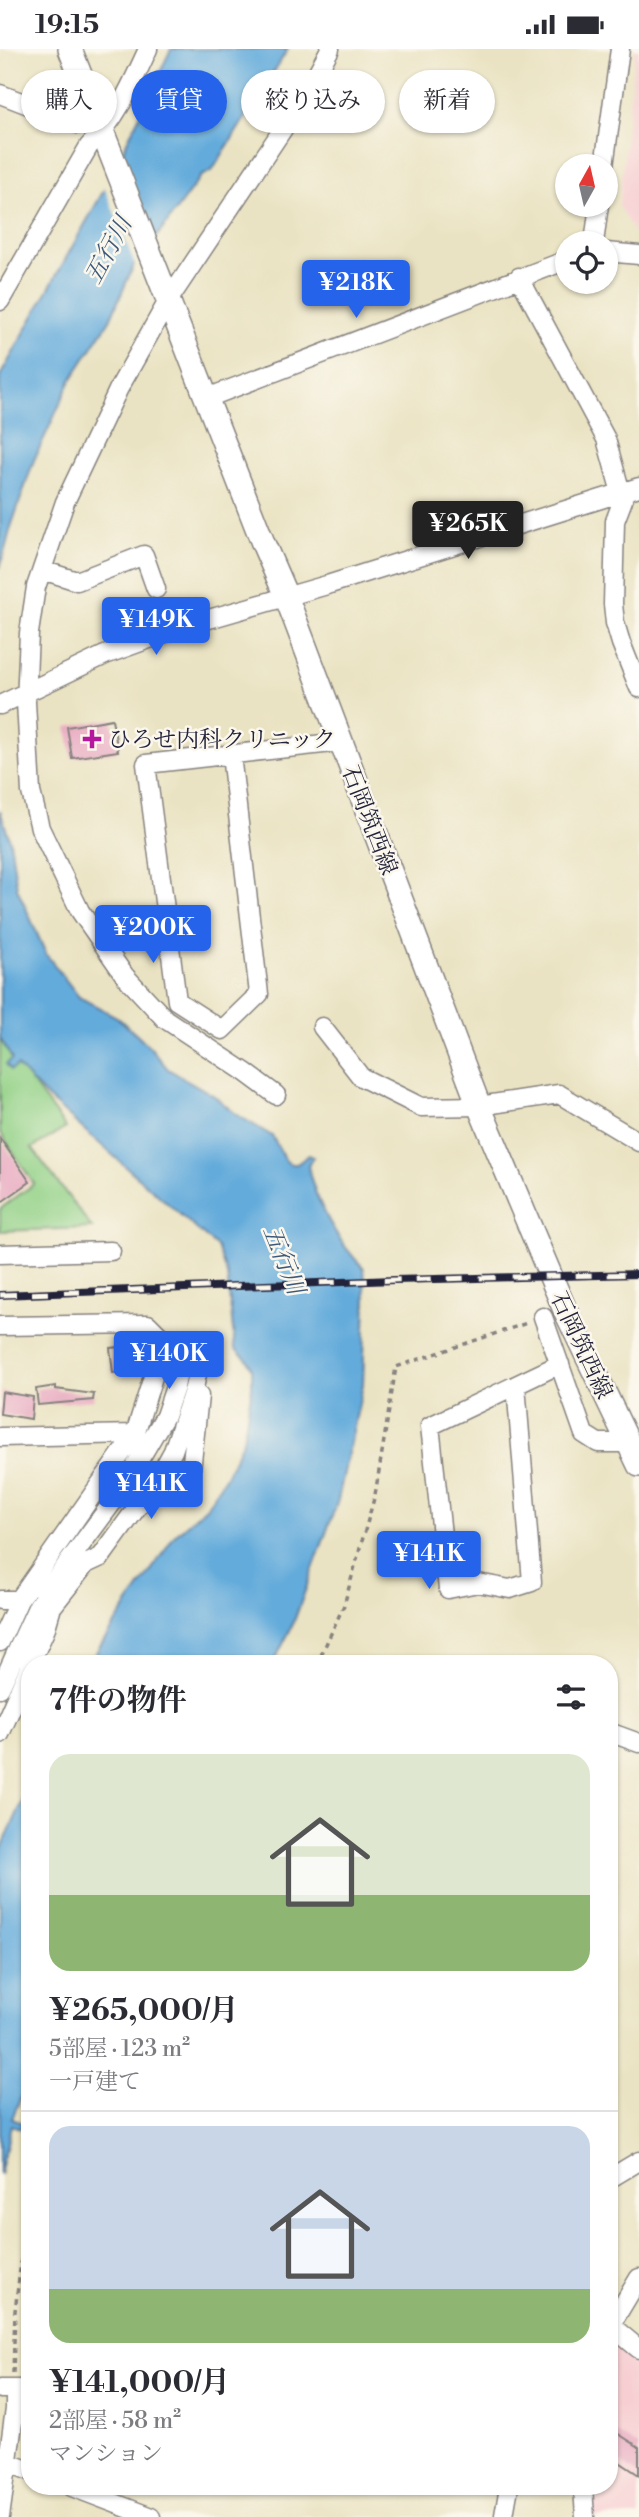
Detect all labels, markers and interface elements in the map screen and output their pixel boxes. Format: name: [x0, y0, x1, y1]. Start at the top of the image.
text: 19:15: [35, 9, 99, 41]
chip: 購入: [21, 70, 117, 133]
chip: 賃貸: [131, 70, 227, 133]
chip: 絞り込み: [241, 70, 385, 133]
chip: 新着: [399, 70, 495, 133]
north arrow: [555, 154, 618, 217]
map controls: [555, 154, 618, 294]
water label: 五行川: [79, 209, 140, 289]
button: locate: [555, 231, 618, 294]
pin: ¥218K: [307, 261, 405, 320]
text: ¥218K: [318, 269, 394, 297]
pin: ¥265K: [419, 501, 517, 561]
text: ¥265K: [428, 510, 508, 538]
pin: ¥149K: [107, 597, 205, 657]
text: ¥149K: [118, 606, 194, 634]
place label: ひろせ内科クリニック: [108, 726, 336, 754]
marker: ひろせ内科クリニック: [82, 729, 102, 749]
street label: 石岡筑西線: [335, 762, 403, 879]
pin: ¥200K: [104, 905, 202, 965]
text: ¥200K: [111, 914, 195, 942]
water label: 五行川: [256, 1221, 312, 1302]
street label: 石岡筑西線: [544, 1287, 618, 1403]
pin: ¥140K: [120, 1331, 218, 1391]
text: ¥140K: [130, 1340, 208, 1368]
pin: ¥141K: [102, 1461, 200, 1521]
text: ¥141K: [115, 1470, 187, 1498]
pin: ¥141K: [380, 1531, 478, 1591]
text: ¥141K: [393, 1540, 465, 1568]
icon: filters: [552, 1678, 590, 1716]
text: 7件の物件: [49, 1682, 187, 1720]
icon: home: [257, 1799, 383, 1925]
text: ¥265,000/月: [49, 1992, 239, 2030]
text: 5部屋 · 123 m²: [49, 2035, 190, 2063]
text: 一戸建て: [49, 2068, 141, 2096]
icon: home: [257, 2171, 383, 2297]
text: ¥141,000/月: [49, 2364, 230, 2402]
text: 2部屋 · 58 m²: [49, 2407, 181, 2435]
text: マンション: [49, 2440, 163, 2468]

